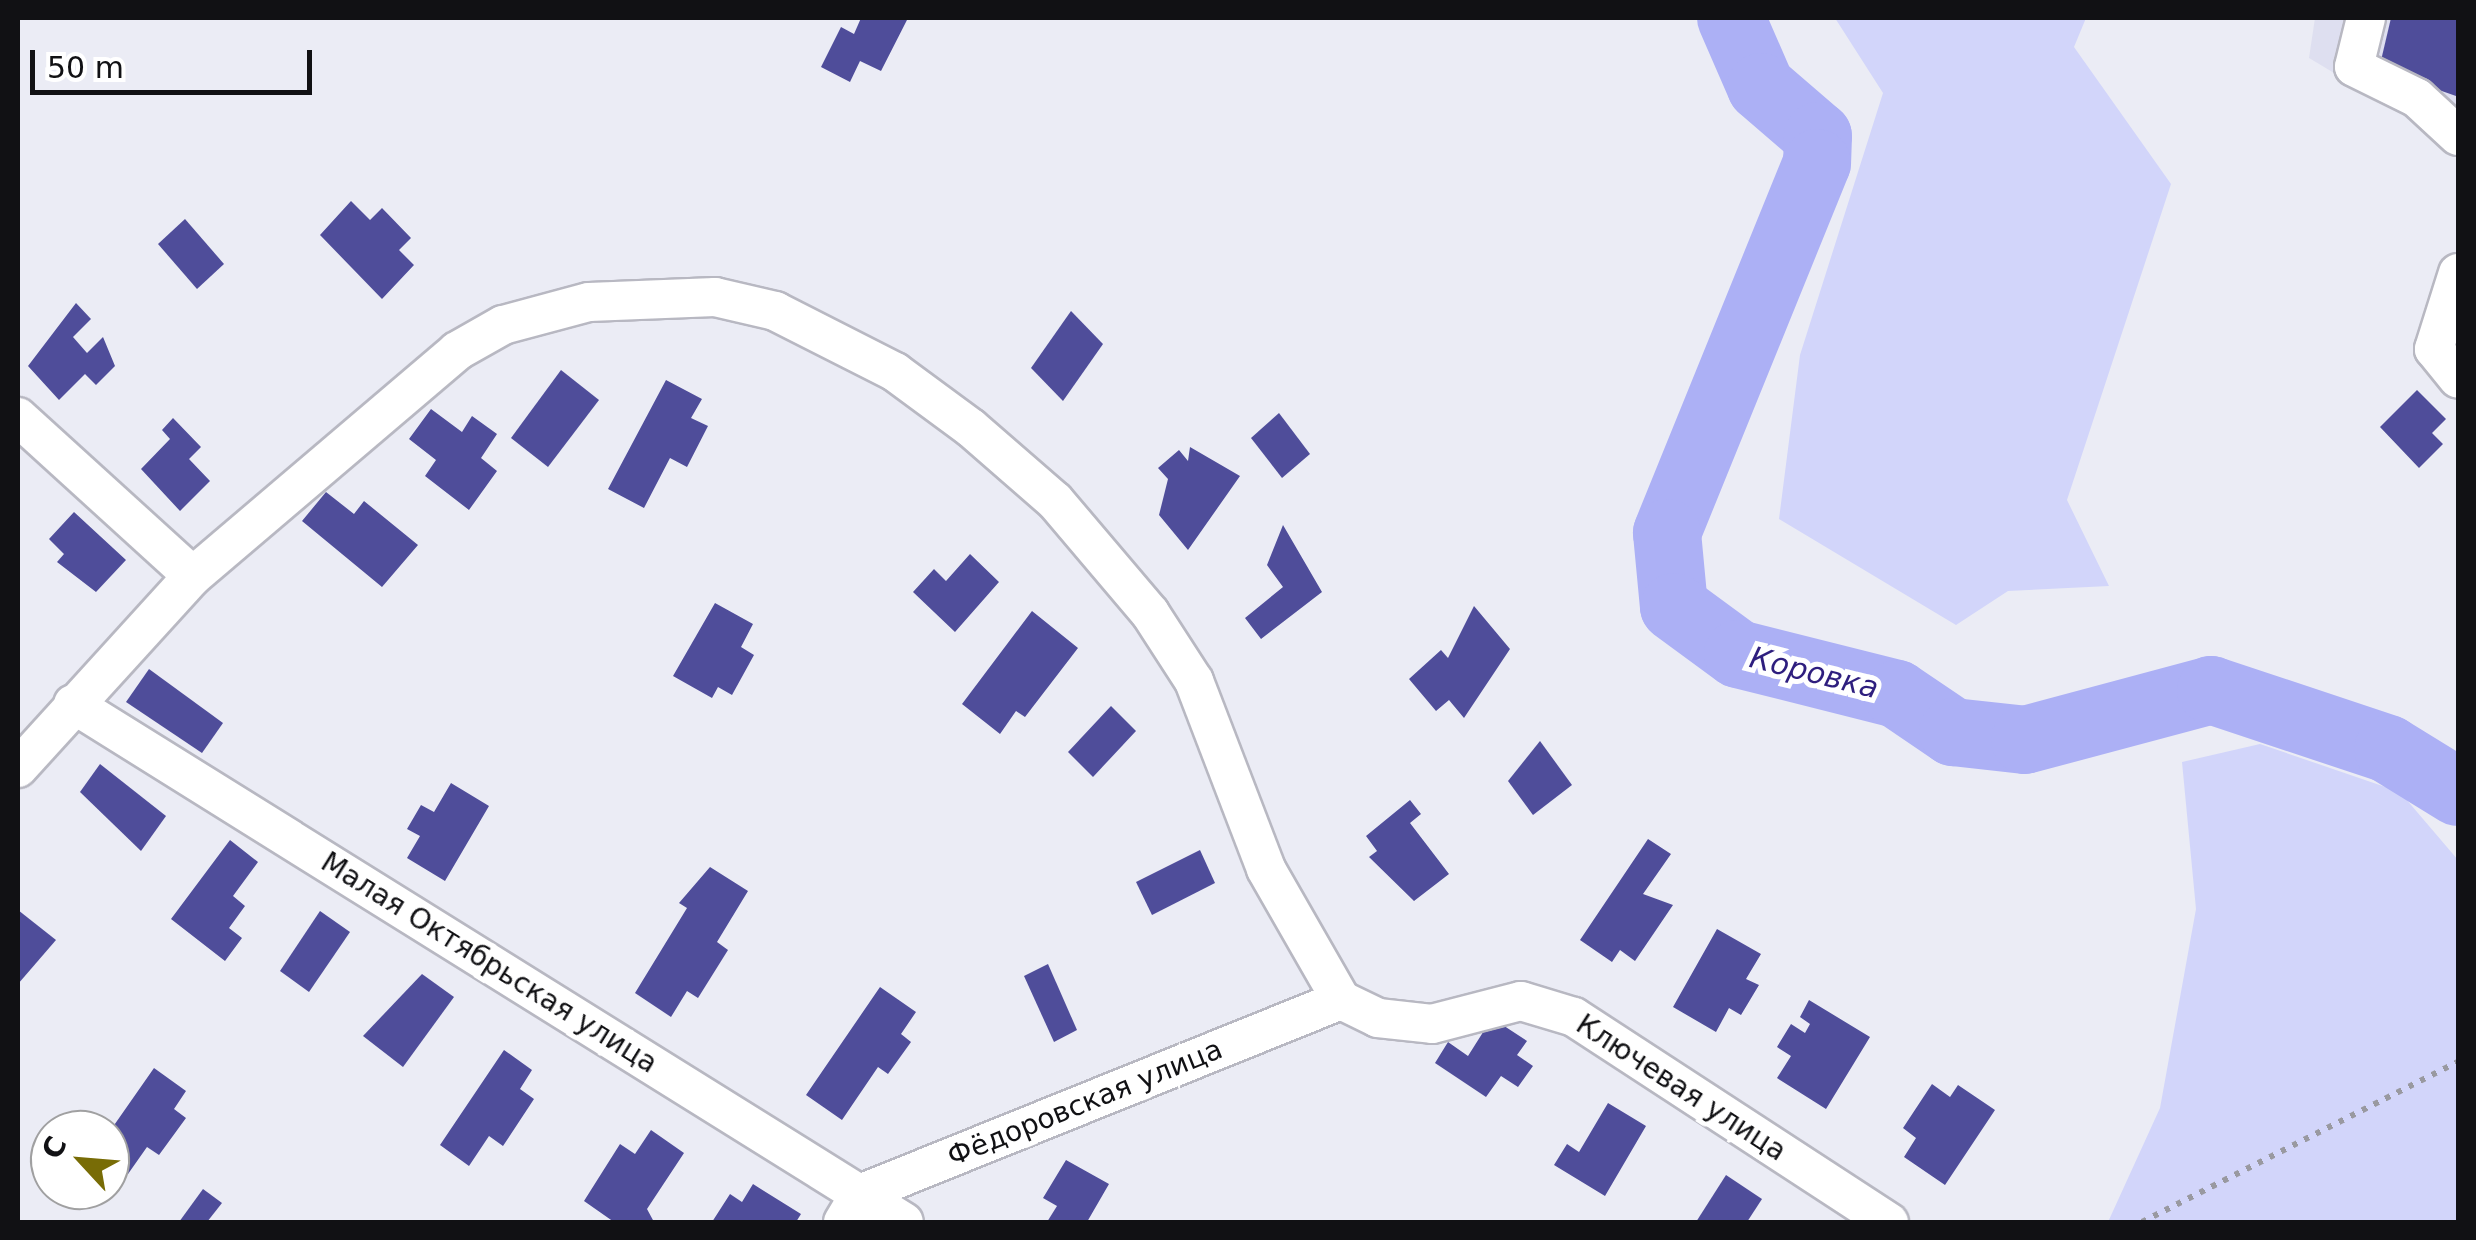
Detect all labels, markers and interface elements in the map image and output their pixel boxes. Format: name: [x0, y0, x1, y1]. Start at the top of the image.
scale bar: [35, 30, 318, 92]
text: 50 m: [47, 50, 124, 85]
water label: Коровка: [1746, 640, 1882, 706]
street label: Малая Октябрьская улица: [315, 845, 663, 1081]
street label: Ключевая улица: [1570, 1008, 1792, 1168]
street label: Фёдоровская улица: [943, 1032, 1227, 1174]
north arrow: [30, 1110, 130, 1210]
text: С: [35, 1131, 74, 1164]

